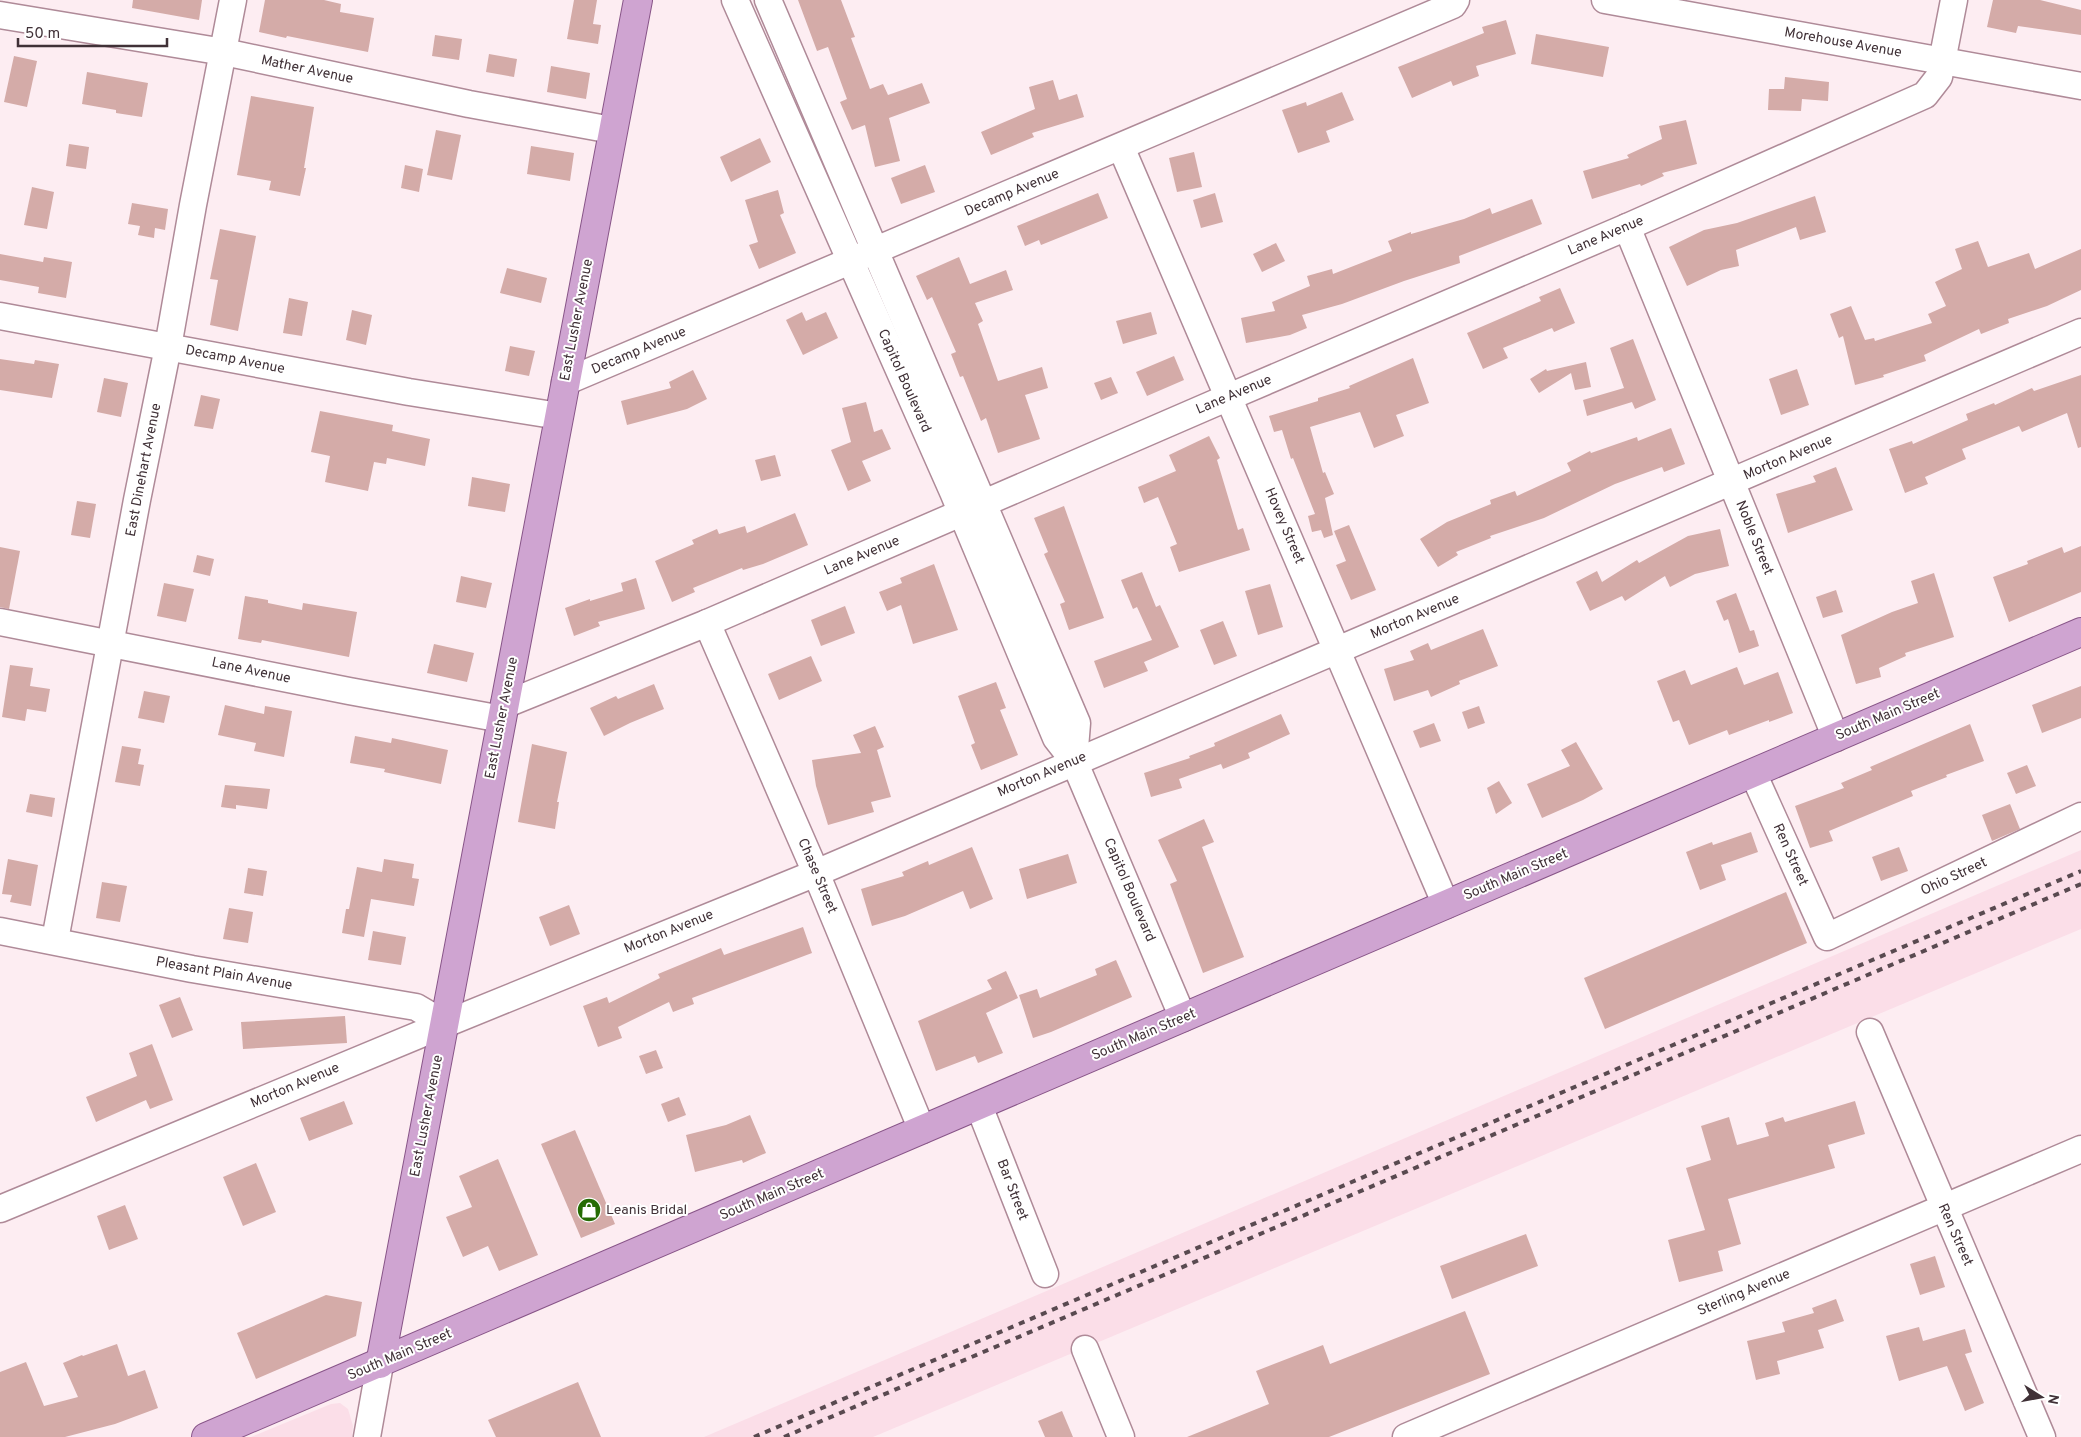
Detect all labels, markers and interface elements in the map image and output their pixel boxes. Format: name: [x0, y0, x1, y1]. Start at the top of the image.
scale bar: [18, 15, 166, 47]
street label: Morehouse Avenue: [1783, 24, 1903, 62]
text: 50 m: [25, 25, 60, 44]
street label: Mather Avenue: [259, 52, 355, 88]
street label: Decamp Avenue: [962, 165, 1062, 221]
street label: Lane Avenue: [1566, 212, 1646, 260]
street label: East Lusher Avenue: [557, 258, 597, 382]
street label: Decamp Avenue: [589, 323, 689, 379]
street label: Capitol Boulevard: [874, 327, 934, 435]
street label: Decamp Avenue: [184, 342, 286, 378]
street label: Lane Avenue: [1194, 371, 1274, 419]
street label: East Dinehart Avenue: [123, 402, 165, 538]
street label: Morton Avenue: [1741, 432, 1835, 484]
street label: Hovey Street: [1260, 485, 1308, 567]
street label: Noble Street: [1731, 498, 1777, 578]
street label: Lane Avenue: [822, 532, 902, 580]
street label: Morton Avenue: [1368, 591, 1462, 643]
street label: Lane Avenue: [210, 654, 292, 688]
street label: East Lusher Avenue: [482, 656, 522, 780]
street label: South Main Street: [1833, 685, 1943, 745]
street label: Morton Avenue: [995, 749, 1089, 801]
street label: Ren Street: [1769, 821, 1811, 889]
street label: Capitol Boulevard: [1099, 835, 1159, 945]
street label: Chase Street: [794, 836, 840, 916]
street label: South Main Street: [1461, 845, 1571, 905]
street label: Ohio Street: [1918, 854, 1990, 900]
street label: Morton Avenue: [622, 906, 716, 958]
street label: Pleasant Plain Avenue: [154, 954, 294, 994]
street label: South Main Street: [1089, 1005, 1199, 1065]
street label: East Lusher Avenue: [407, 1054, 447, 1178]
street label: Morton Avenue: [248, 1060, 342, 1112]
street label: Bar Street: [993, 1157, 1031, 1223]
street label: South Main Street: [717, 1165, 827, 1225]
shop icon: Leanis Bridal: [576, 1197, 602, 1223]
street label: Ren Street: [1934, 1201, 1976, 1269]
place label: Leanis Bridal: [606, 1202, 687, 1219]
street label: Sterling Avenue: [1695, 1266, 1793, 1320]
street label: South Main Street: [345, 1325, 455, 1385]
north arrow: [2016, 1372, 2066, 1422]
text: N: [2043, 1393, 2062, 1406]

